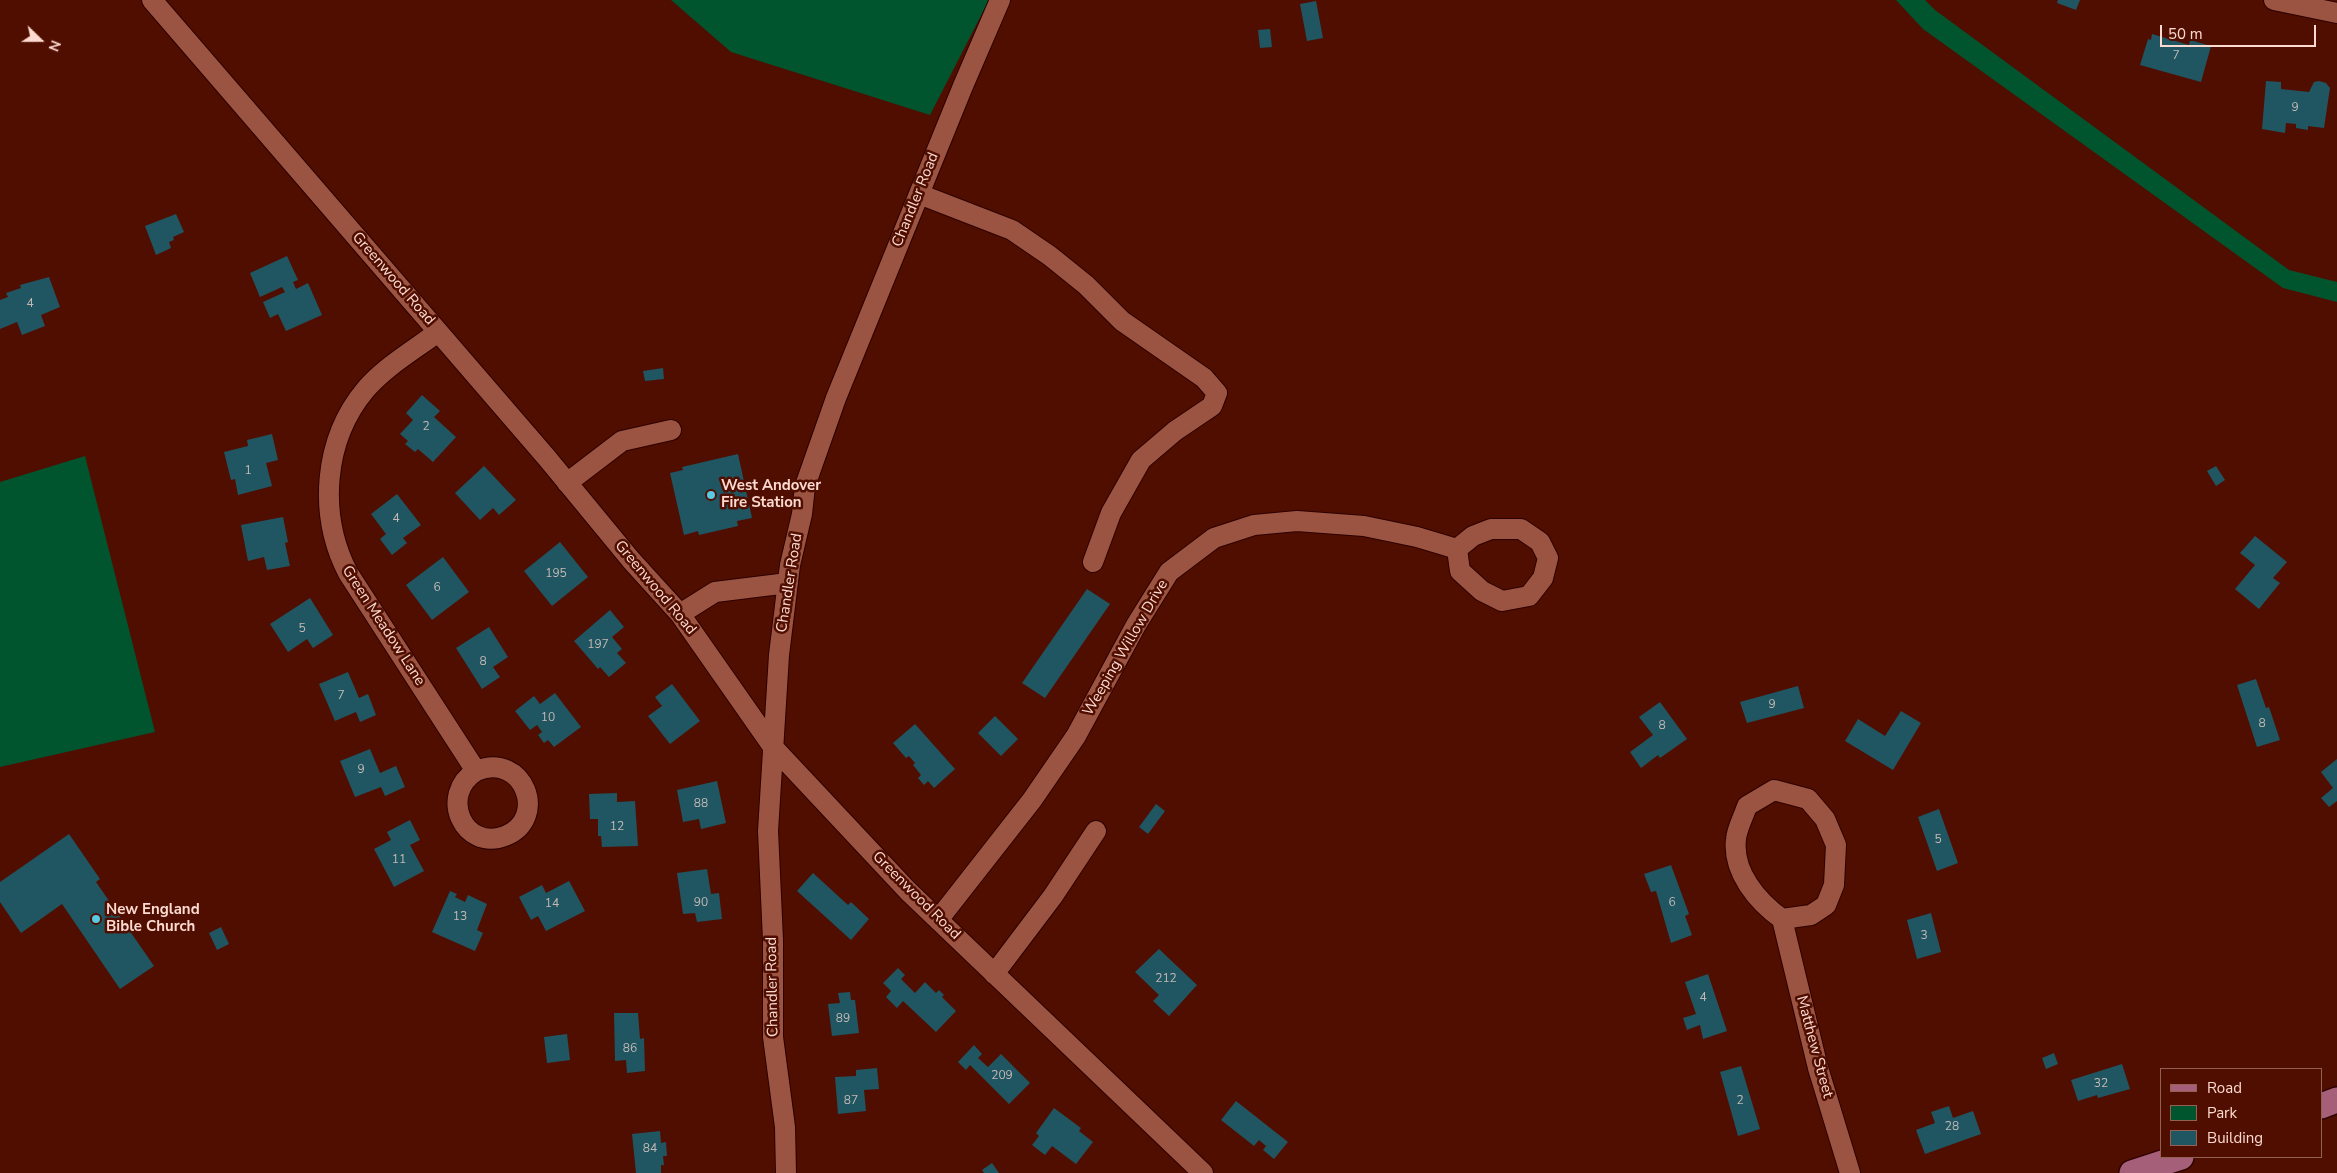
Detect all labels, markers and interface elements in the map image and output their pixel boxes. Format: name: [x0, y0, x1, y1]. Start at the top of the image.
north arrow: [15, 15, 65, 65]
scale bar: [2162, 15, 2318, 47]
text: 50 m: [2168, 24, 2203, 44]
text: N: [44, 37, 65, 54]
house number: 7: [2172, 49, 2180, 63]
house number: 9: [2291, 101, 2299, 115]
street label: Chandler Road: [889, 150, 943, 250]
street label: Greenwood Road: [348, 229, 438, 329]
house number: 4: [26, 297, 34, 311]
house number: 2: [422, 420, 430, 434]
house number: 1: [244, 464, 252, 478]
place label: West Andover Fire Station: [721, 477, 821, 512]
marker: West Andover Fire Station: [705, 489, 717, 501]
house number: 4: [392, 512, 400, 526]
street label: Chandler Road: [773, 532, 807, 634]
street label: Greenwood Road: [610, 537, 700, 639]
street label: Green Meadow Lane: [338, 563, 428, 689]
house number: 195: [545, 567, 567, 581]
street label: Weeping Willow Drive: [1080, 577, 1172, 719]
house number: 6: [433, 581, 441, 595]
house number: 5: [298, 622, 306, 636]
house number: 197: [587, 638, 609, 652]
house number: 8: [479, 655, 487, 669]
house number: 7: [337, 689, 345, 703]
house number: 9: [1768, 698, 1776, 712]
house number: 10: [541, 711, 555, 725]
house number: 8: [2258, 717, 2266, 731]
house number: 8: [1658, 719, 1666, 733]
house number: 9: [357, 763, 365, 777]
house number: 88: [694, 797, 708, 811]
house number: 12: [610, 820, 624, 834]
house number: 5: [1934, 833, 1942, 847]
street label: Greenwood Road: [868, 848, 964, 944]
house number: 11: [392, 853, 406, 867]
house number: 90: [694, 896, 708, 910]
house number: 6: [1668, 896, 1676, 910]
house number: 14: [545, 897, 559, 911]
place label: New England Bible Church: [106, 901, 200, 936]
house number: 13: [453, 910, 467, 924]
marker: New England Bible Church: [90, 913, 102, 925]
house number: 3: [1920, 929, 1928, 943]
street label: Chandler Road: [763, 937, 783, 1037]
house number: 212: [1155, 972, 1177, 986]
house number: 4: [1699, 991, 1707, 1005]
street label: Matthew Street: [1792, 994, 1836, 1100]
house number: 89: [836, 1012, 850, 1026]
house number: 86: [623, 1042, 637, 1056]
legend: [2160, 1068, 2322, 1158]
house number: 209: [991, 1069, 1013, 1083]
house number: 32: [2094, 1077, 2108, 1091]
text: Road: [2207, 1078, 2242, 1098]
house number: 87: [844, 1094, 858, 1108]
house number: 2: [1736, 1094, 1744, 1108]
text: Park: [2207, 1103, 2237, 1123]
house number: 28: [1945, 1120, 1959, 1134]
text: Building: [2207, 1128, 2263, 1148]
house number: 84: [643, 1142, 657, 1156]

